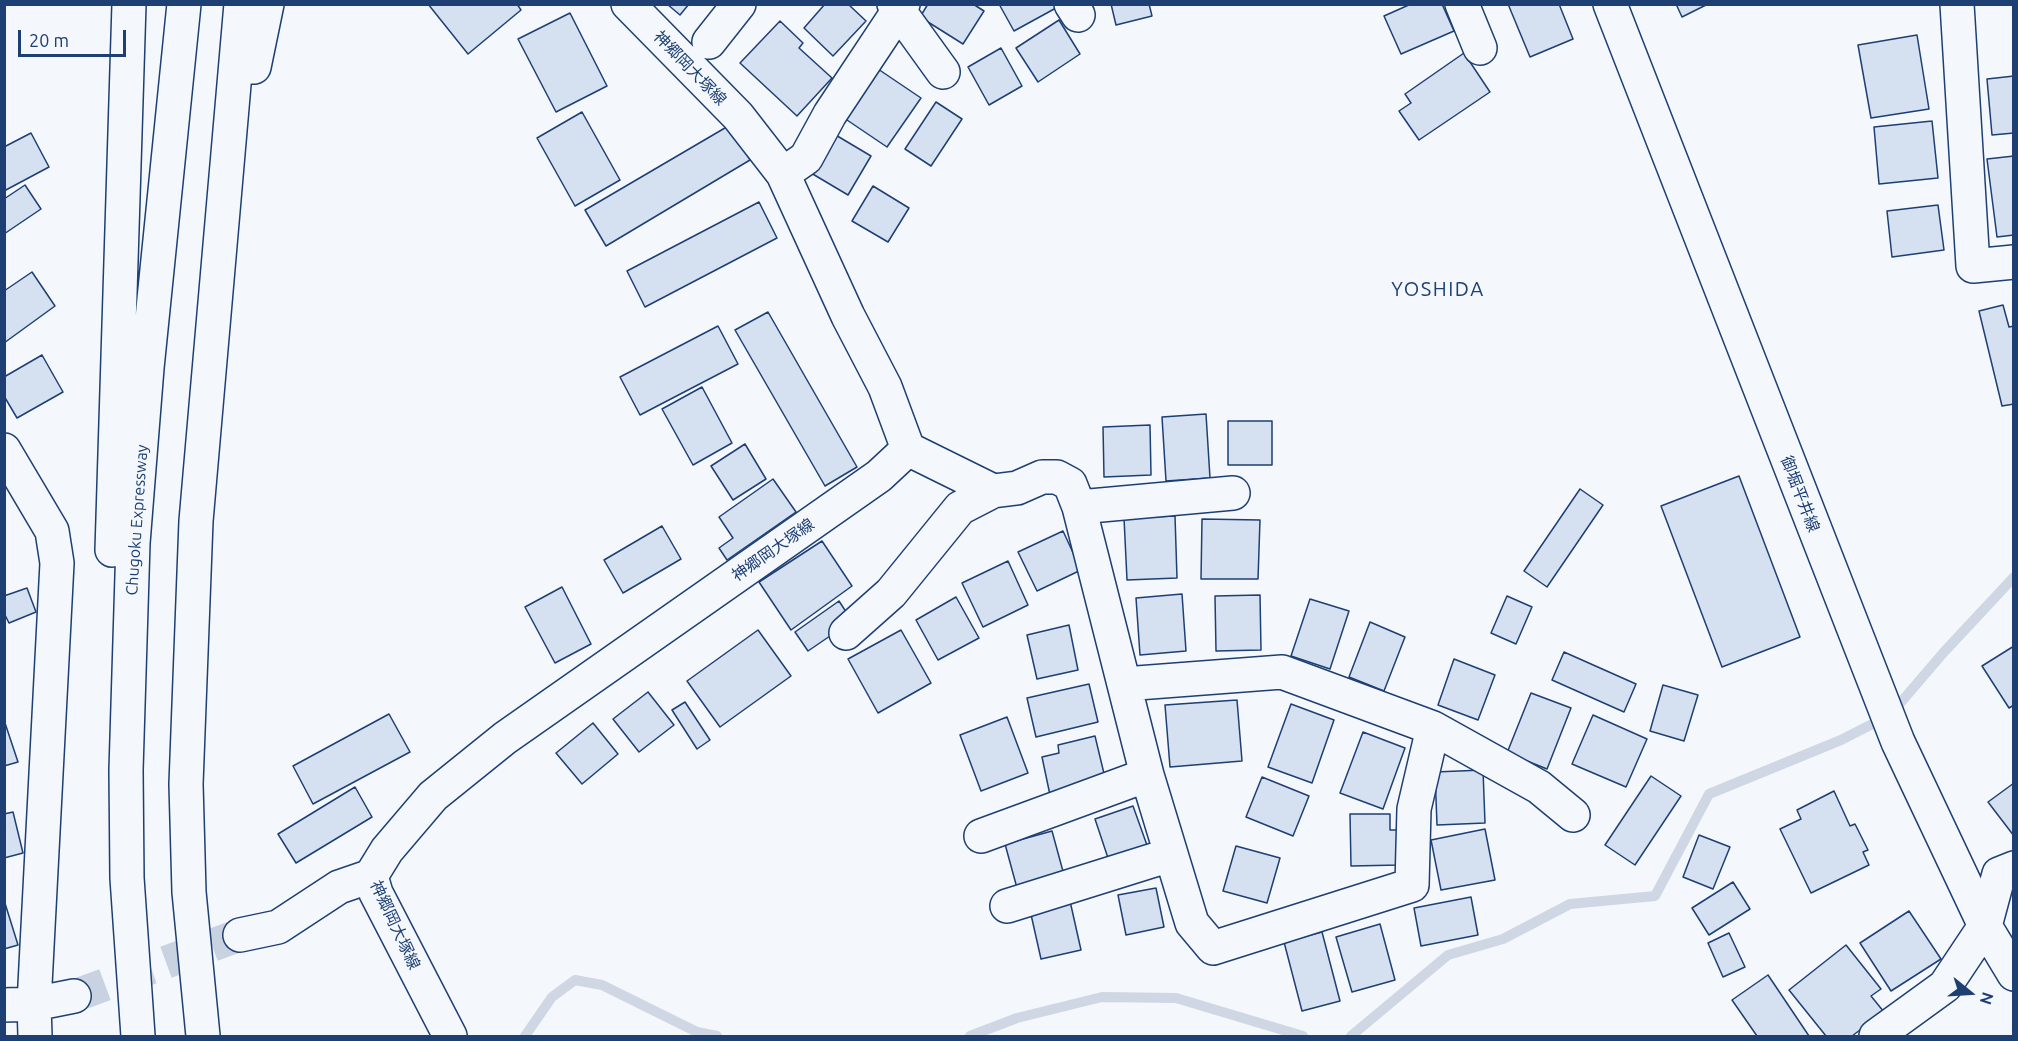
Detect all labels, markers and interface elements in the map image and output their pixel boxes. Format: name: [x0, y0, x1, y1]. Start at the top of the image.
scale bar: [21, 18, 129, 56]
street label: 神郷岡大塚線: [650, 27, 730, 109]
text: 20 m: [29, 30, 69, 50]
district label: YOSHIDA: [1391, 277, 1485, 301]
street label: Chugoku Expressway: [122, 444, 152, 596]
street label: 御堀平井線: [1777, 453, 1823, 535]
street label: 神郷岡大塚線: [728, 515, 818, 585]
street label: 神郷岡大塚線: [366, 877, 424, 973]
north arrow: [1940, 963, 2000, 1023]
text: N: [1977, 990, 1998, 1007]

